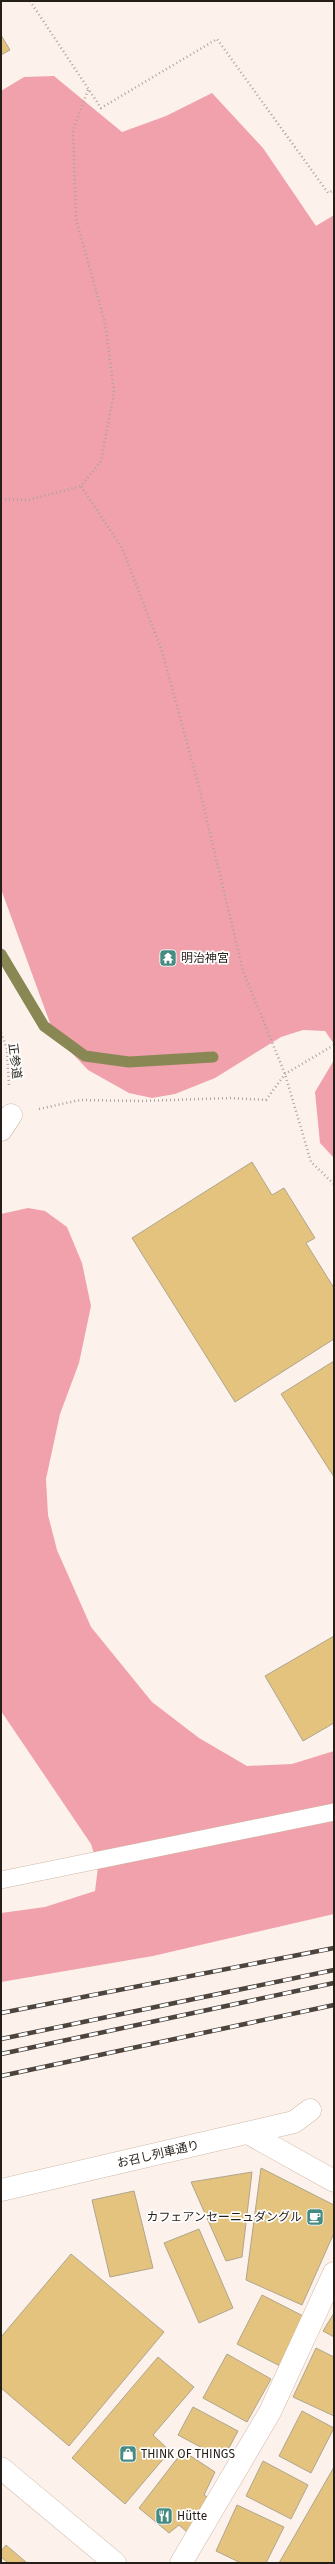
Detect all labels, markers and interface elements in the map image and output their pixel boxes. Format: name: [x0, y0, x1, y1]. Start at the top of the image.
temple icon: 明治神宮: [158, 948, 178, 968]
place label: 明治神宮: [181, 951, 229, 965]
street label: 正参道: [6, 1042, 24, 1080]
street label: お召し列車通り: [115, 2138, 201, 2170]
cafe icon: カフェアンセーニュダングル: [305, 2207, 325, 2227]
place label: カフェアンセーニュダングル: [146, 2210, 302, 2224]
shop icon: THINK OF THINGS: [118, 2444, 138, 2464]
place label: THINK OF THINGS: [141, 2447, 235, 2461]
restaurant icon: Hütte: [154, 2506, 174, 2526]
place label: Hütte: [177, 2509, 207, 2523]

